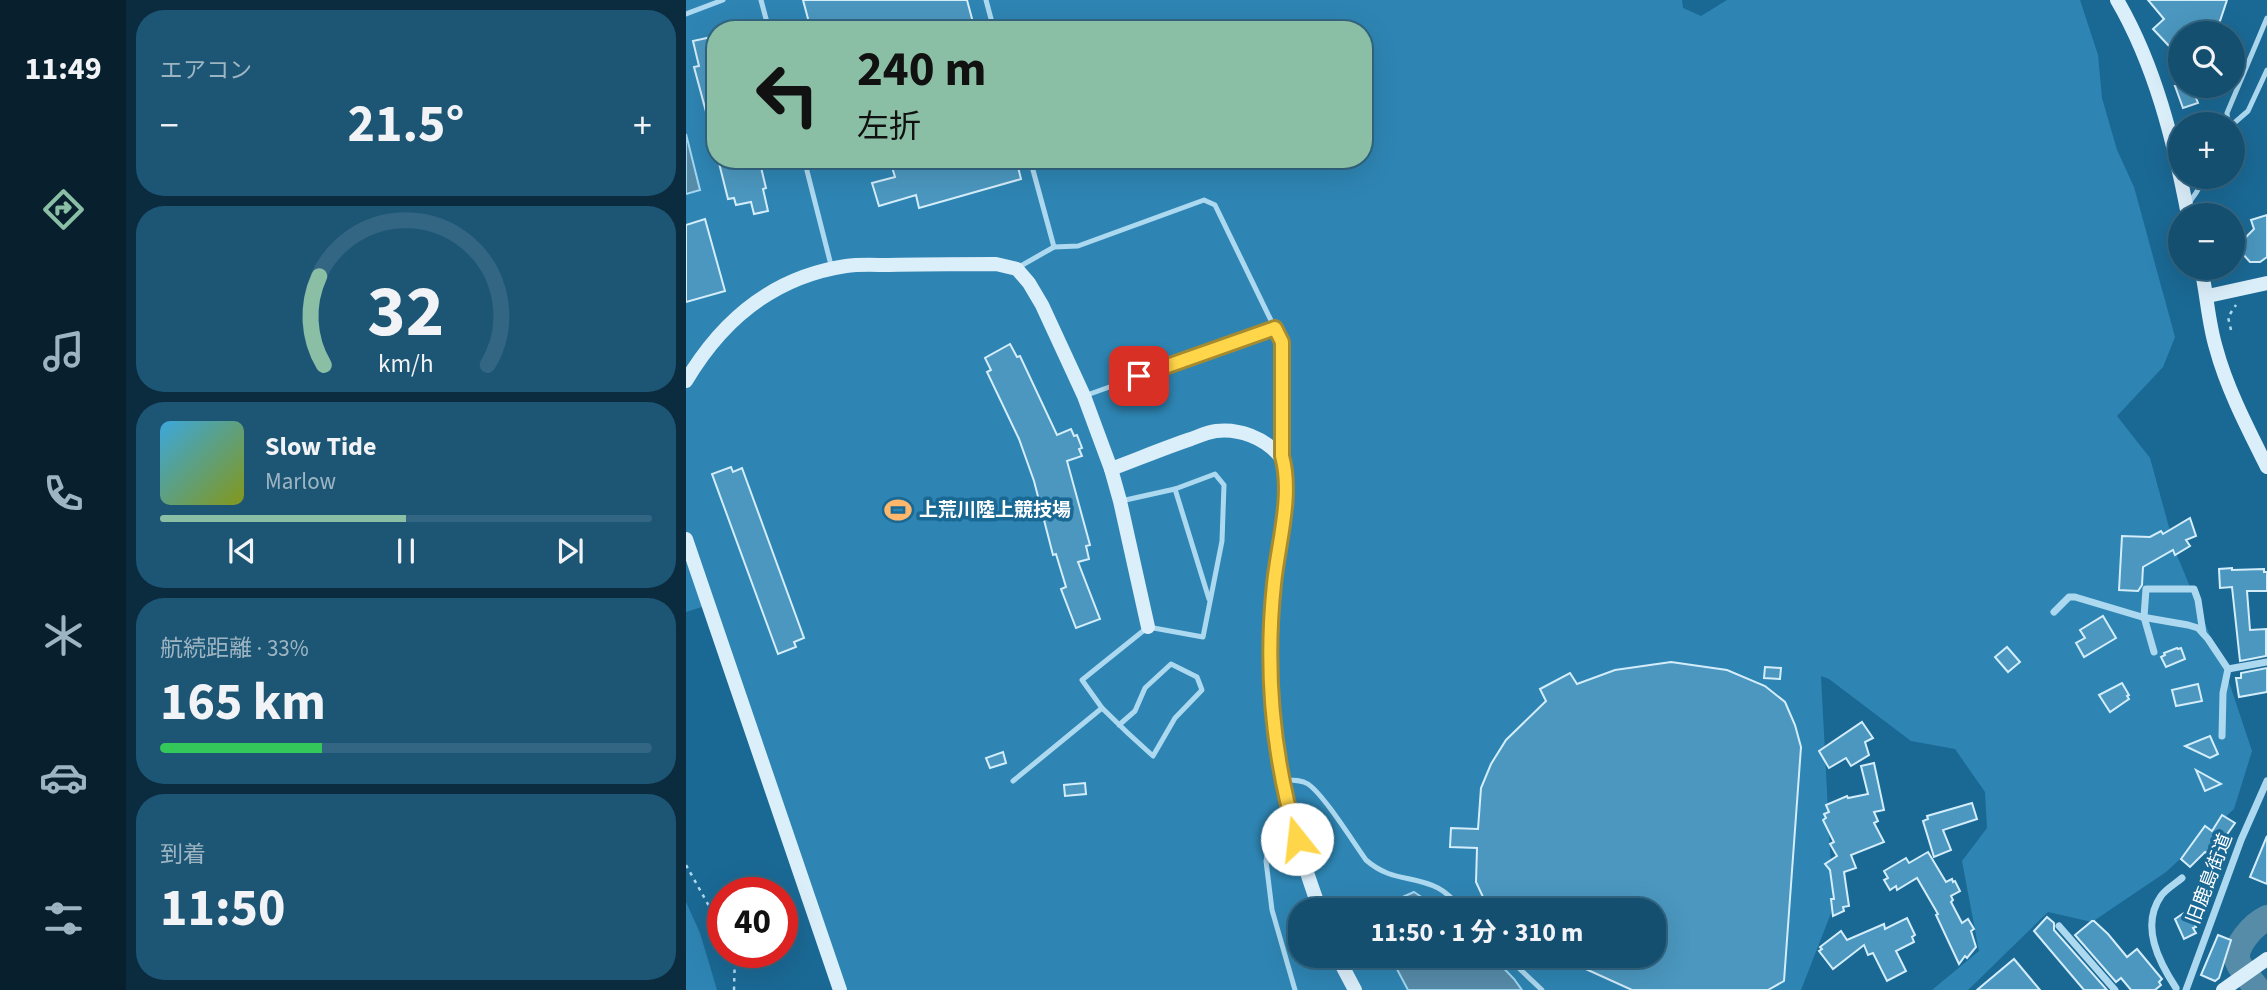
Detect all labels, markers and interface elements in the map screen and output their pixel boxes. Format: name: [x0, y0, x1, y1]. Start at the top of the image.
map controls: [2168, 21, 2245, 280]
button: search: [2168, 21, 2245, 98]
text: 240 m: [857, 35, 986, 105]
text: 11:49: [24, 46, 102, 92]
icon: left: [742, 49, 833, 140]
text: エアコン: [160, 54, 252, 87]
text: 21.5°: [348, 88, 464, 162]
text: −: [160, 99, 179, 153]
text: +: [633, 99, 652, 153]
text: 左折: [857, 104, 921, 150]
button: +: [2168, 112, 2245, 189]
icon: directions: [39, 185, 88, 234]
button: −: [2168, 203, 2245, 280]
text: 32: [368, 260, 444, 364]
icon: music: [39, 327, 88, 376]
text: km/h: [378, 346, 434, 382]
pin: [1109, 346, 1169, 406]
icon: arrive: [1120, 357, 1158, 395]
text: Slow Tide: [265, 428, 376, 465]
text: Marlow: [265, 465, 336, 498]
icon: phone: [39, 469, 88, 518]
sports icon: 上荒川陸上競技場: [883, 495, 913, 525]
place label: 上荒川陸上競技場: [919, 497, 1071, 524]
icon: previous: [223, 532, 261, 570]
icon: pause: [387, 532, 425, 570]
icon: next: [551, 532, 589, 570]
icon: climate: [39, 611, 88, 660]
text: 航続距離 · 33%: [160, 632, 309, 665]
text: 165 km: [160, 666, 326, 740]
icon: car: [39, 753, 88, 802]
position arrow: [1260, 802, 1334, 876]
street label: 旧鹿島街道: [2180, 830, 2240, 928]
text: 到着: [160, 838, 206, 871]
text: 11:50: [160, 872, 285, 946]
speed limit sign: 40: [707, 877, 798, 968]
icon: filters: [39, 894, 88, 943]
text: 11:50 · 1 分 · 310 m: [1371, 914, 1583, 951]

